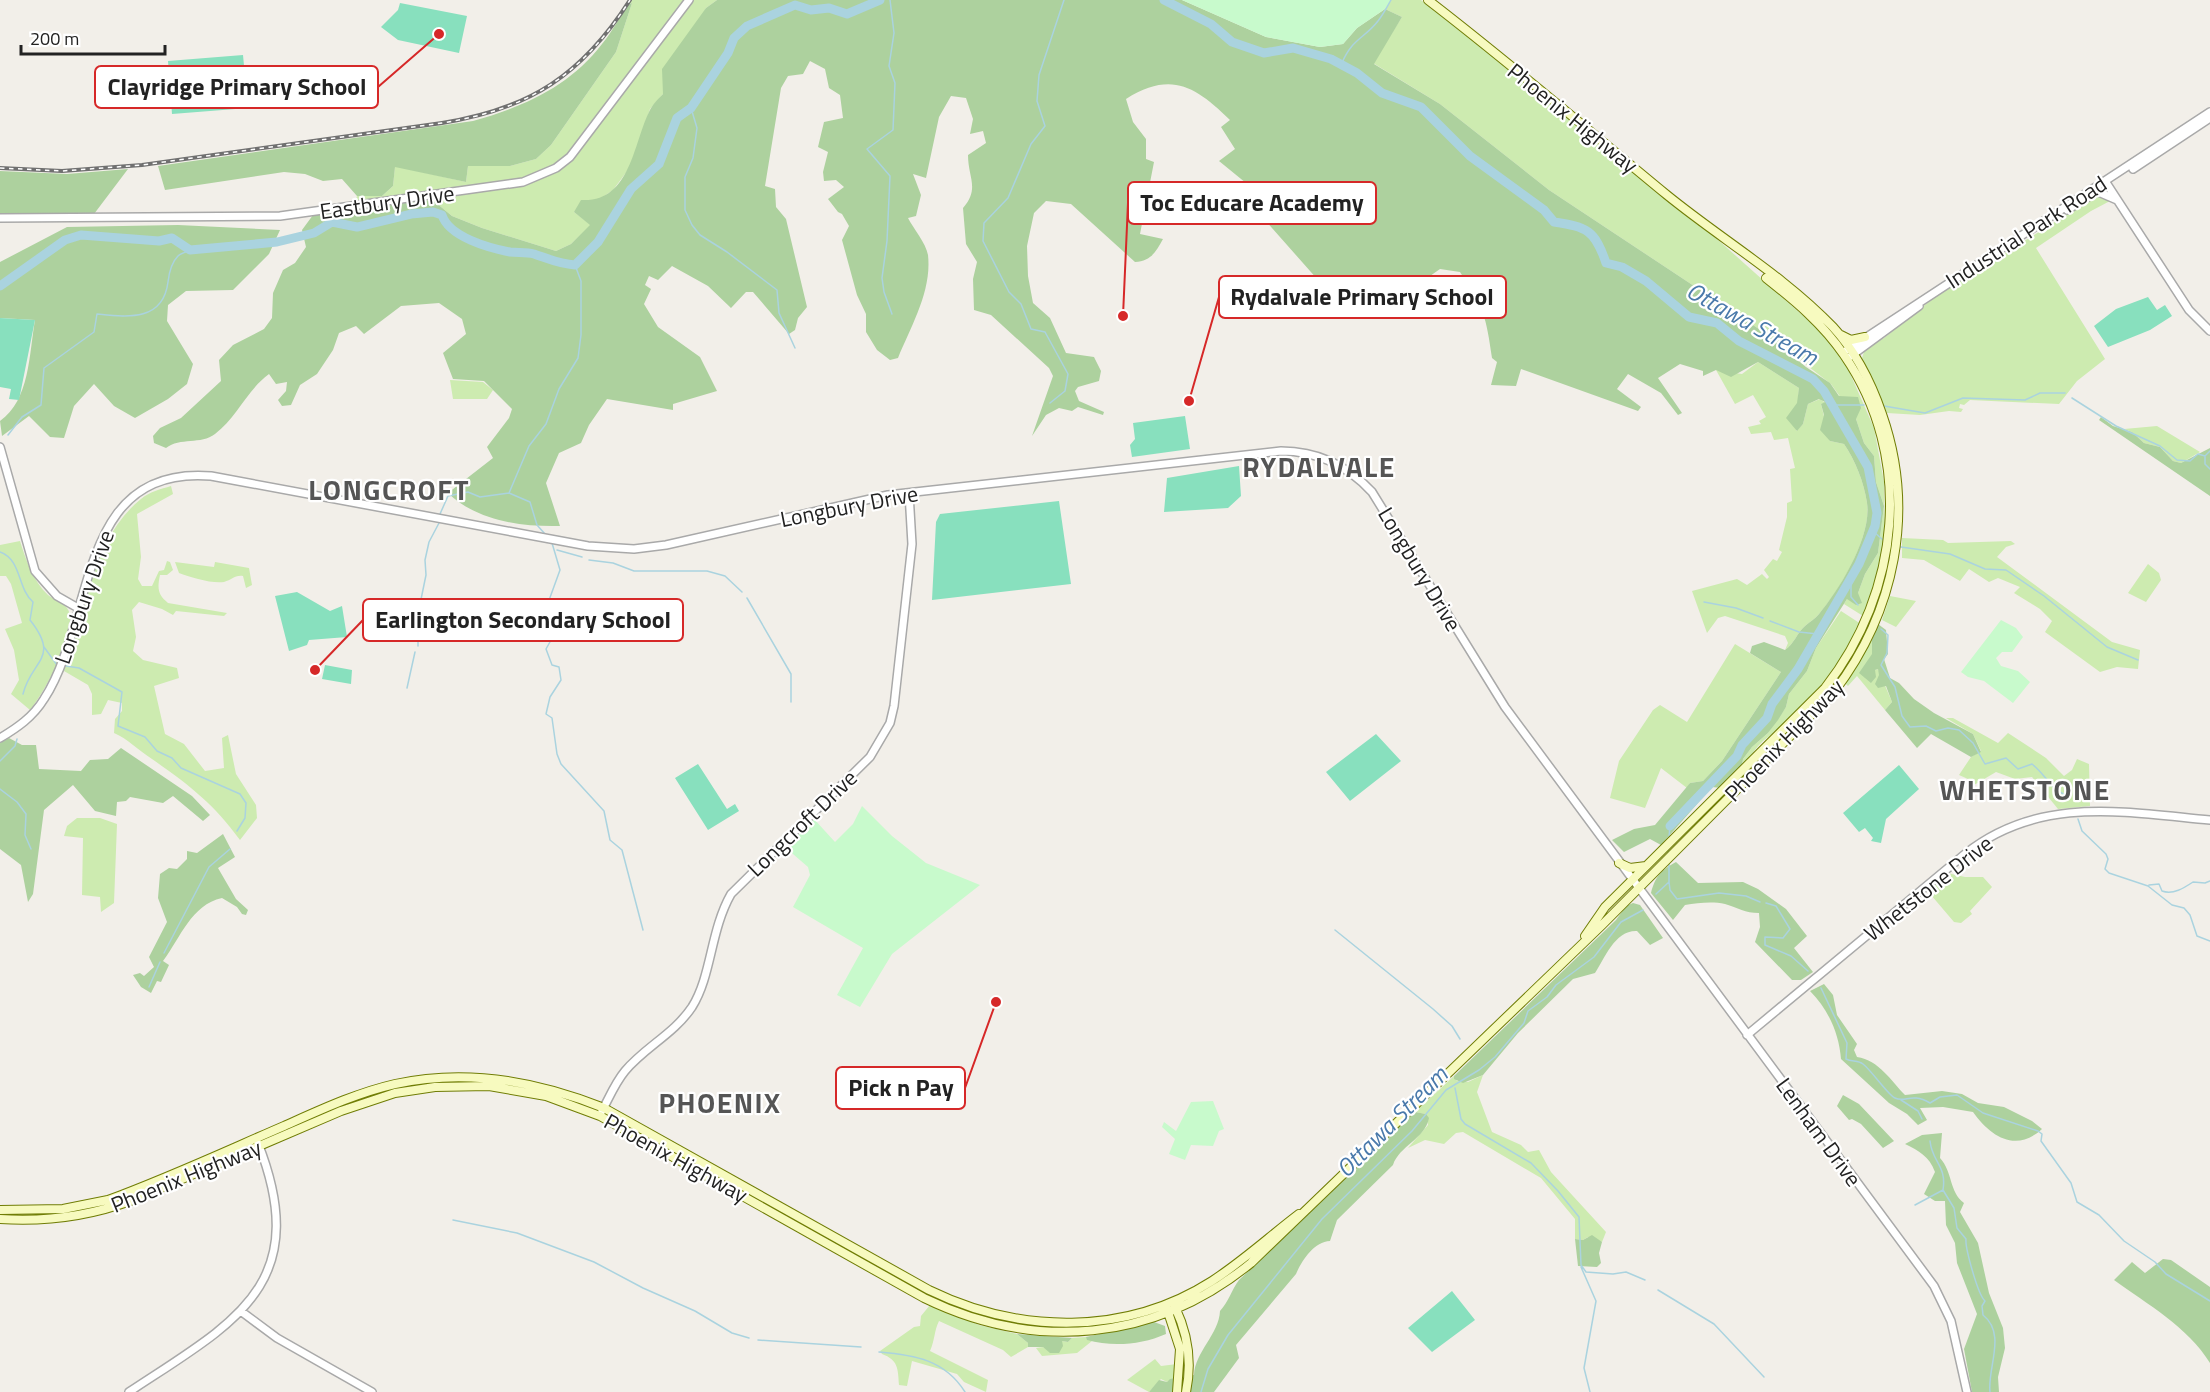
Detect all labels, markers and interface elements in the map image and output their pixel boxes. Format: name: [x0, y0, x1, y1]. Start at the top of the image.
scale bar: [21, 18, 165, 56]
text: 200 m: [30, 25, 79, 52]
street label: Phoenix Highway: [1500, 54, 1646, 182]
callout: Clayridge Primary School: [95, 66, 378, 108]
text: Clayridge Primary School: [107, 68, 367, 104]
street label: Industrial Park Road: [1939, 167, 2113, 297]
street label: Eastbury Drive: [317, 176, 457, 228]
callout: Toc Educare Academy: [1128, 182, 1376, 224]
text: Toc Educare Academy: [1140, 184, 1364, 220]
water label: Ottawa Stream: [1680, 272, 1826, 375]
callout: Rydalvale Primary School: [1219, 276, 1506, 318]
text: Rydalvale Primary School: [1230, 278, 1494, 314]
district label: RYDALVALE: [1242, 445, 1396, 488]
district label: LONGCROFT: [308, 468, 470, 511]
street label: Longbury Drive: [777, 476, 921, 536]
street label: Longbury Drive: [1369, 500, 1471, 638]
street label: Longbury Drive: [45, 525, 123, 669]
callout: Earlington Secondary School: [363, 599, 683, 641]
text: Earlington Secondary School: [375, 601, 671, 637]
street label: Phoenix Highway: [1716, 670, 1852, 809]
street label: Longcroft Drive: [739, 762, 865, 884]
district label: WHETSTONE: [1939, 768, 2111, 811]
street label: Whetstone Drive: [1856, 827, 2000, 949]
water label: Ottawa Stream: [1327, 1056, 1456, 1185]
callout: Pick n Pay: [836, 1067, 965, 1109]
text: Pick n Pay: [848, 1069, 954, 1105]
street label: Lenham Drive: [1768, 1070, 1870, 1194]
district label: PHOENIX: [658, 1081, 782, 1124]
street label: Phoenix Highway: [598, 1104, 754, 1212]
street label: Phoenix Highway: [106, 1130, 267, 1222]

